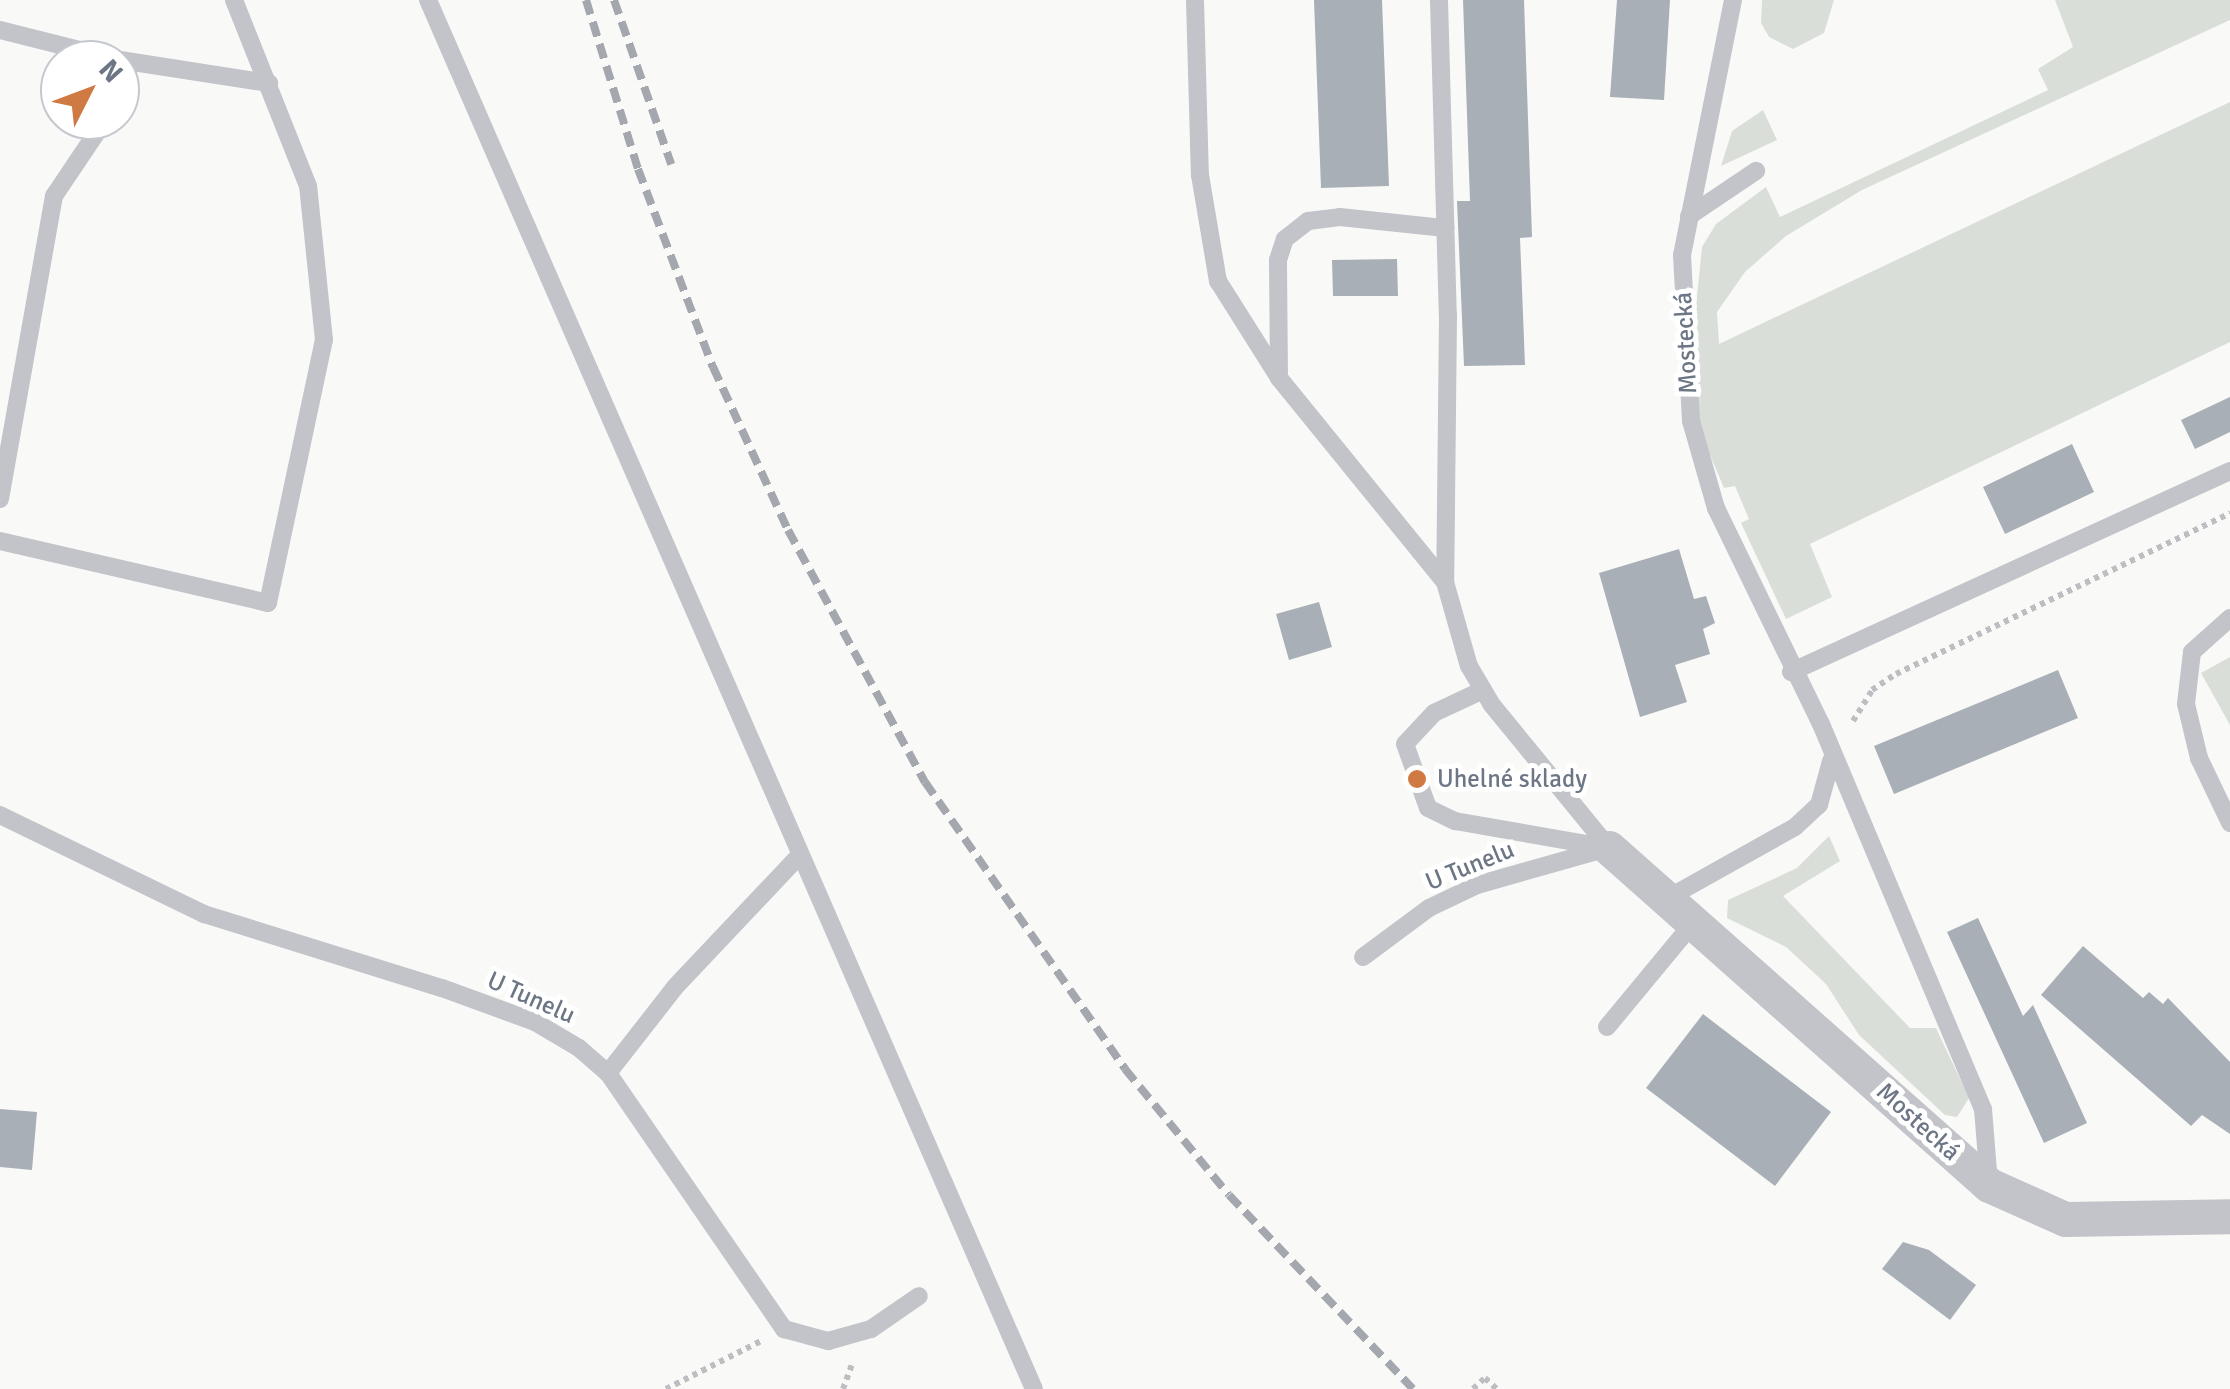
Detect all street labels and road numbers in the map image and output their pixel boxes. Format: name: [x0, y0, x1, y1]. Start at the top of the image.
street label: Mostecká: [1668, 291, 1704, 395]
street label: U Tunelu: [1421, 835, 1519, 897]
street label: U Tunelu: [482, 965, 580, 1031]
street label: Mostecká: [1870, 1077, 1966, 1167]

